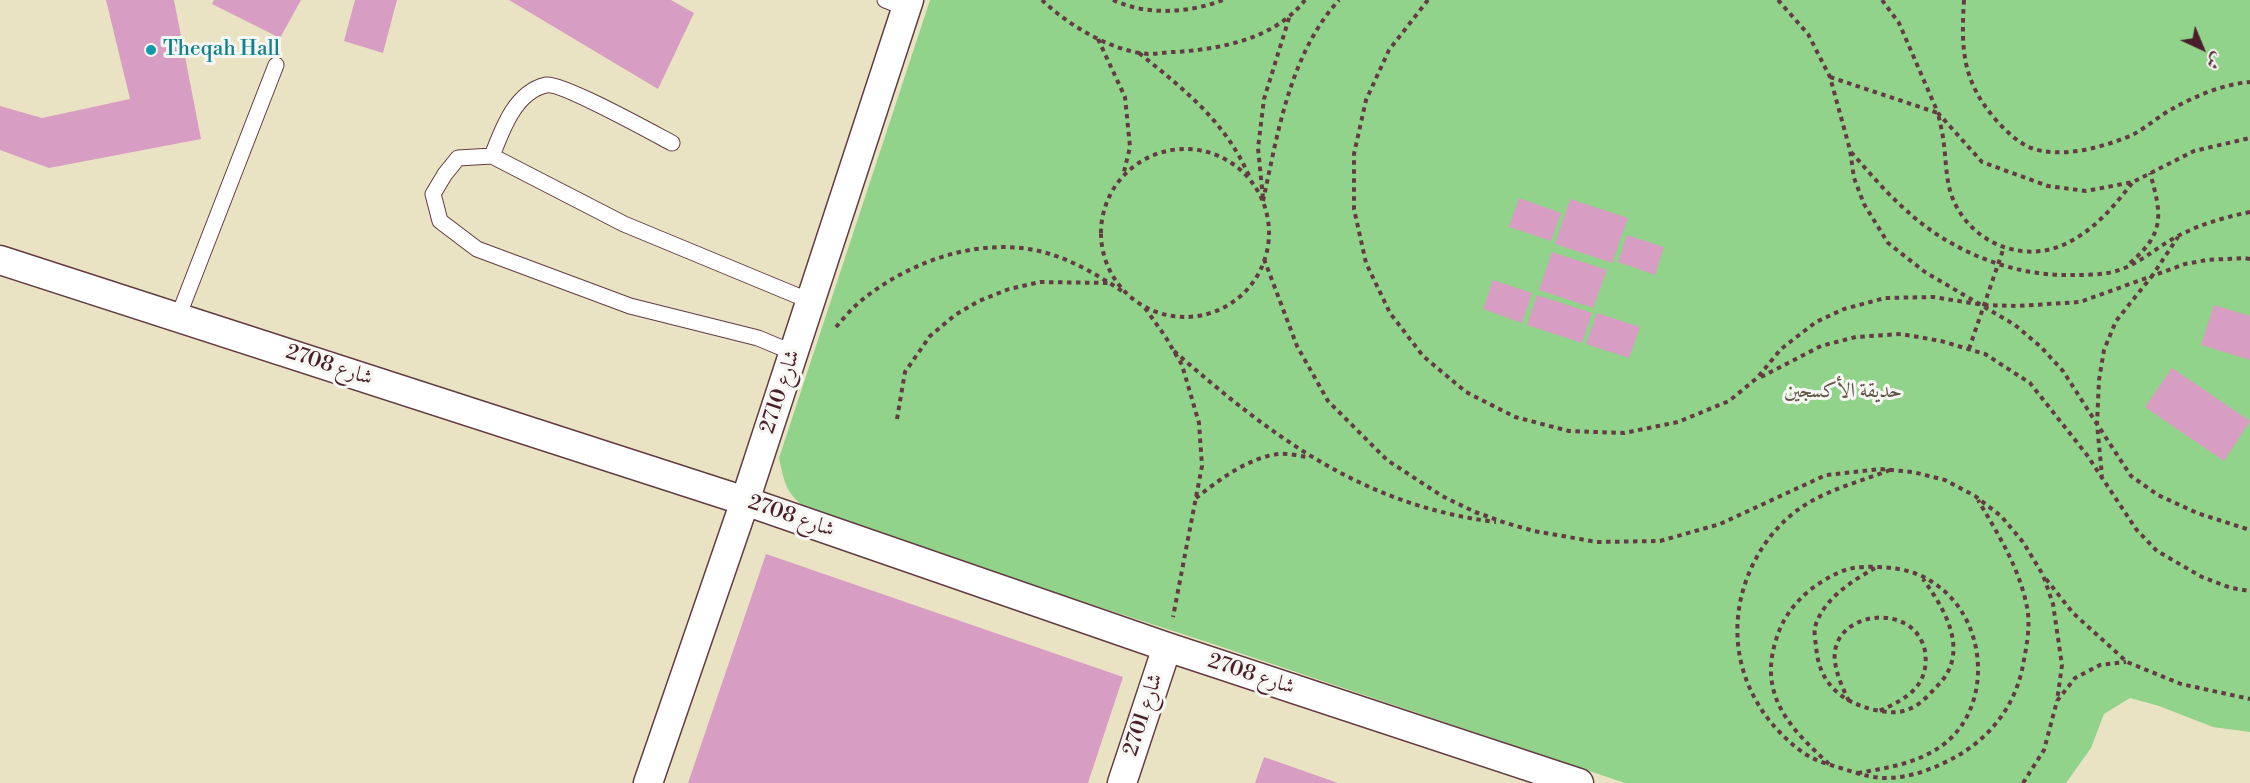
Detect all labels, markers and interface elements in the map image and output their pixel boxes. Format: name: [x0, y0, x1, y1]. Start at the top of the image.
north arrow: [2172, 18, 2232, 78]
place label: Theqah Hall: [163, 37, 280, 63]
marker: Theqah Hall: [144, 43, 158, 57]
text: ش: [2202, 48, 2227, 74]
street label: شارع 2708: [283, 340, 375, 392]
street label: شارع 2710: [756, 347, 806, 437]
park label: حديقة الأكسجين: [1784, 379, 1902, 405]
street label: شارع 2708: [745, 491, 837, 543]
street label: شارع 2708: [1205, 649, 1297, 701]
street label: شارع 2701: [1119, 671, 1169, 759]

